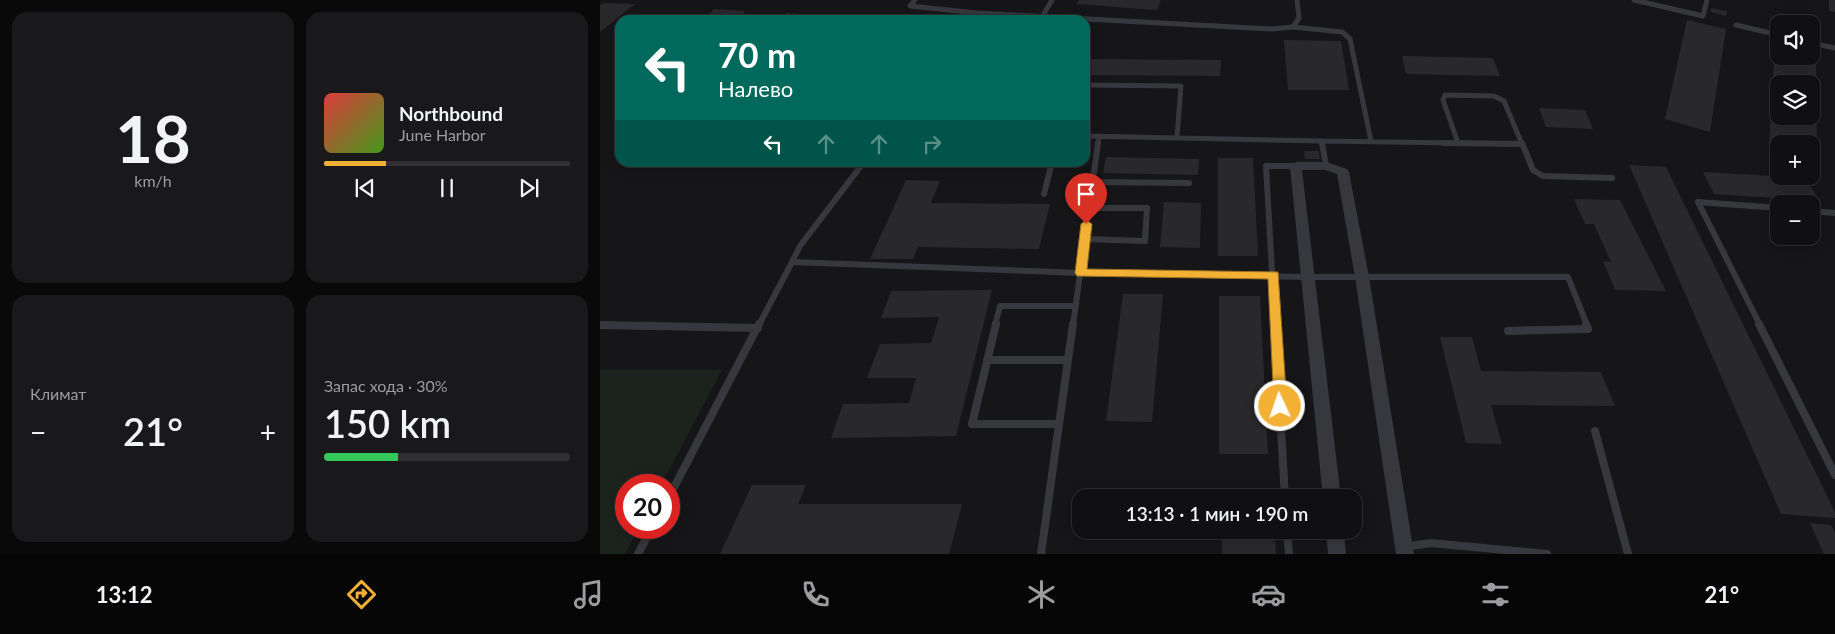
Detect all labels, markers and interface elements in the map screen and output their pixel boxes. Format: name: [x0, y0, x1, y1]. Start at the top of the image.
map controls: [1770, 15, 1820, 245]
button: sound: [1770, 15, 1820, 65]
text: 70 m: [718, 33, 796, 75]
icon: left: [635, 35, 700, 100]
text: Налево: [718, 75, 793, 102]
button: layers: [1770, 75, 1820, 125]
text: 18: [115, 99, 191, 177]
text: Northbound: [399, 102, 503, 125]
text: June Harbor: [399, 125, 486, 144]
icon: left: [759, 130, 787, 158]
icon: ahead: [812, 130, 840, 158]
icon: ahead: [865, 130, 893, 158]
icon: right: [918, 130, 946, 158]
button: +: [1770, 135, 1820, 185]
text: km/h: [134, 171, 172, 190]
pin: [1065, 173, 1107, 224]
icon: previous: [351, 174, 379, 202]
icon: pause: [433, 174, 461, 202]
icon: next: [515, 174, 543, 202]
icon: arrive: [1072, 180, 1100, 208]
button: −: [1770, 195, 1820, 245]
text: Запас хода · 30%: [324, 376, 448, 395]
position arrow: [1253, 379, 1305, 431]
text: Климат: [30, 384, 86, 403]
text: 150 km: [324, 400, 451, 446]
text: 21°: [123, 408, 183, 454]
text: −: [30, 415, 46, 449]
text: +: [260, 415, 276, 449]
speed limit sign: 20: [615, 474, 680, 539]
text: 13:13 · 1 мин · 190 m: [1126, 502, 1308, 525]
icon: directions: [344, 577, 379, 612]
icon: music: [571, 577, 606, 612]
icon: phone: [798, 577, 833, 612]
icon: climate: [1024, 577, 1059, 612]
icon: car: [1251, 577, 1286, 612]
icon: filters: [1478, 577, 1513, 612]
text: 13:12: [96, 581, 153, 608]
text: 21°: [1704, 581, 1739, 608]

